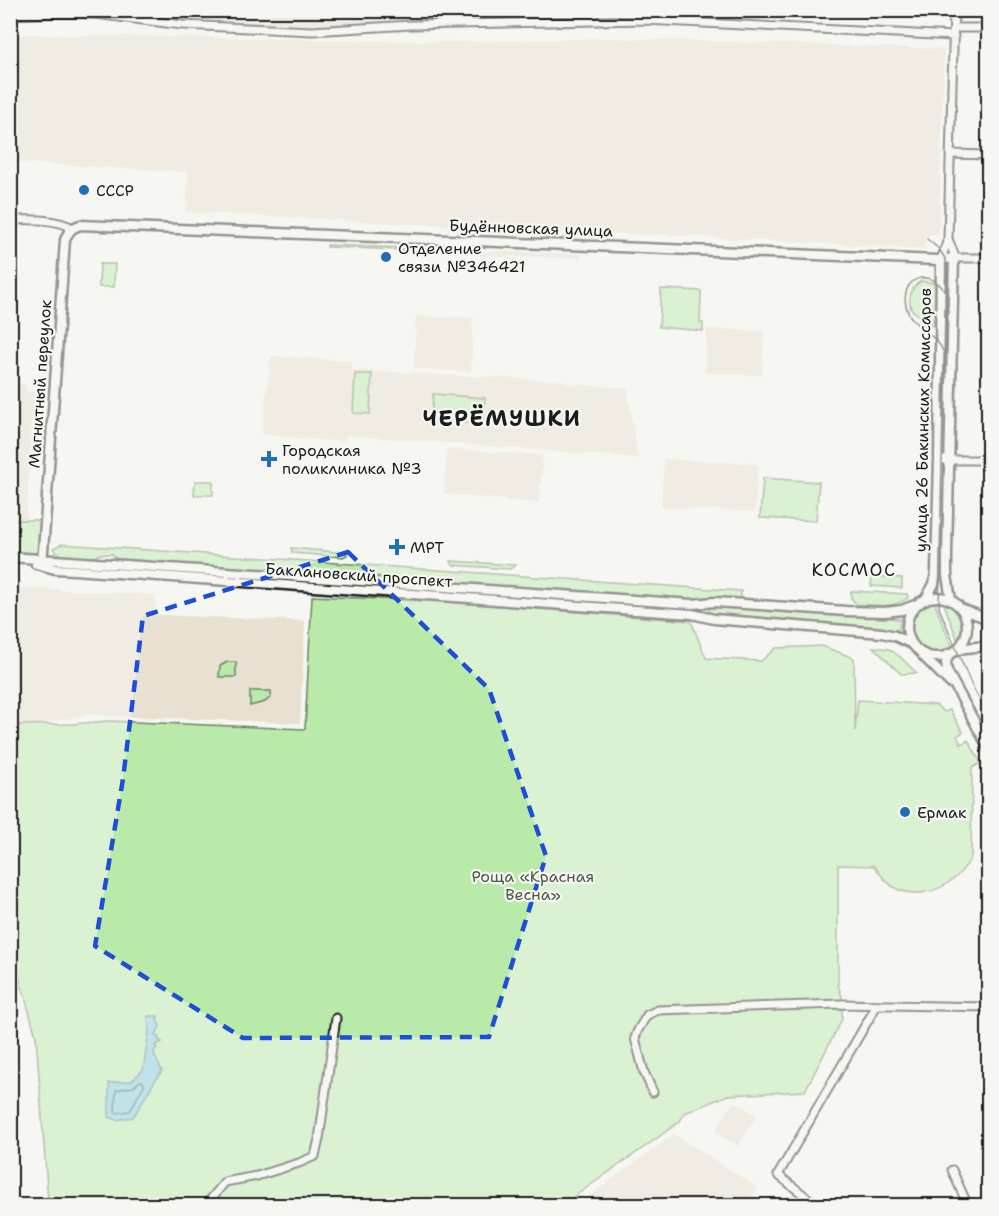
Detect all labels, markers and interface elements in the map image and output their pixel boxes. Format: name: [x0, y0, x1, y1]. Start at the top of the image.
place label: СССР: [96, 180, 134, 201]
marker: СССР: [77, 183, 91, 197]
street label: Будённовская улица: [449, 215, 613, 241]
place label: Отделение связи №346421: [398, 238, 525, 277]
marker: Отделение связи №346421: [379, 250, 393, 264]
street label: улица 26 Бакинских Комиссаров: [910, 288, 936, 552]
street label: Магнитный переулок: [24, 299, 56, 469]
district label: ЧЕРЁМУШКИ: [423, 404, 582, 433]
place label: Городская поликлиника №3: [282, 440, 422, 479]
marker: Городская поликлиника №3: [260, 450, 278, 468]
place label: МРТ: [410, 537, 444, 558]
marker: МРТ: [388, 538, 406, 556]
street label: Баклановский проспект: [264, 558, 454, 592]
district label: КОСМОС: [811, 558, 897, 582]
place label: Ермак: [917, 802, 967, 823]
marker: Ермак: [898, 805, 912, 819]
park label: Роща «Красная Весна»: [472, 866, 594, 905]

